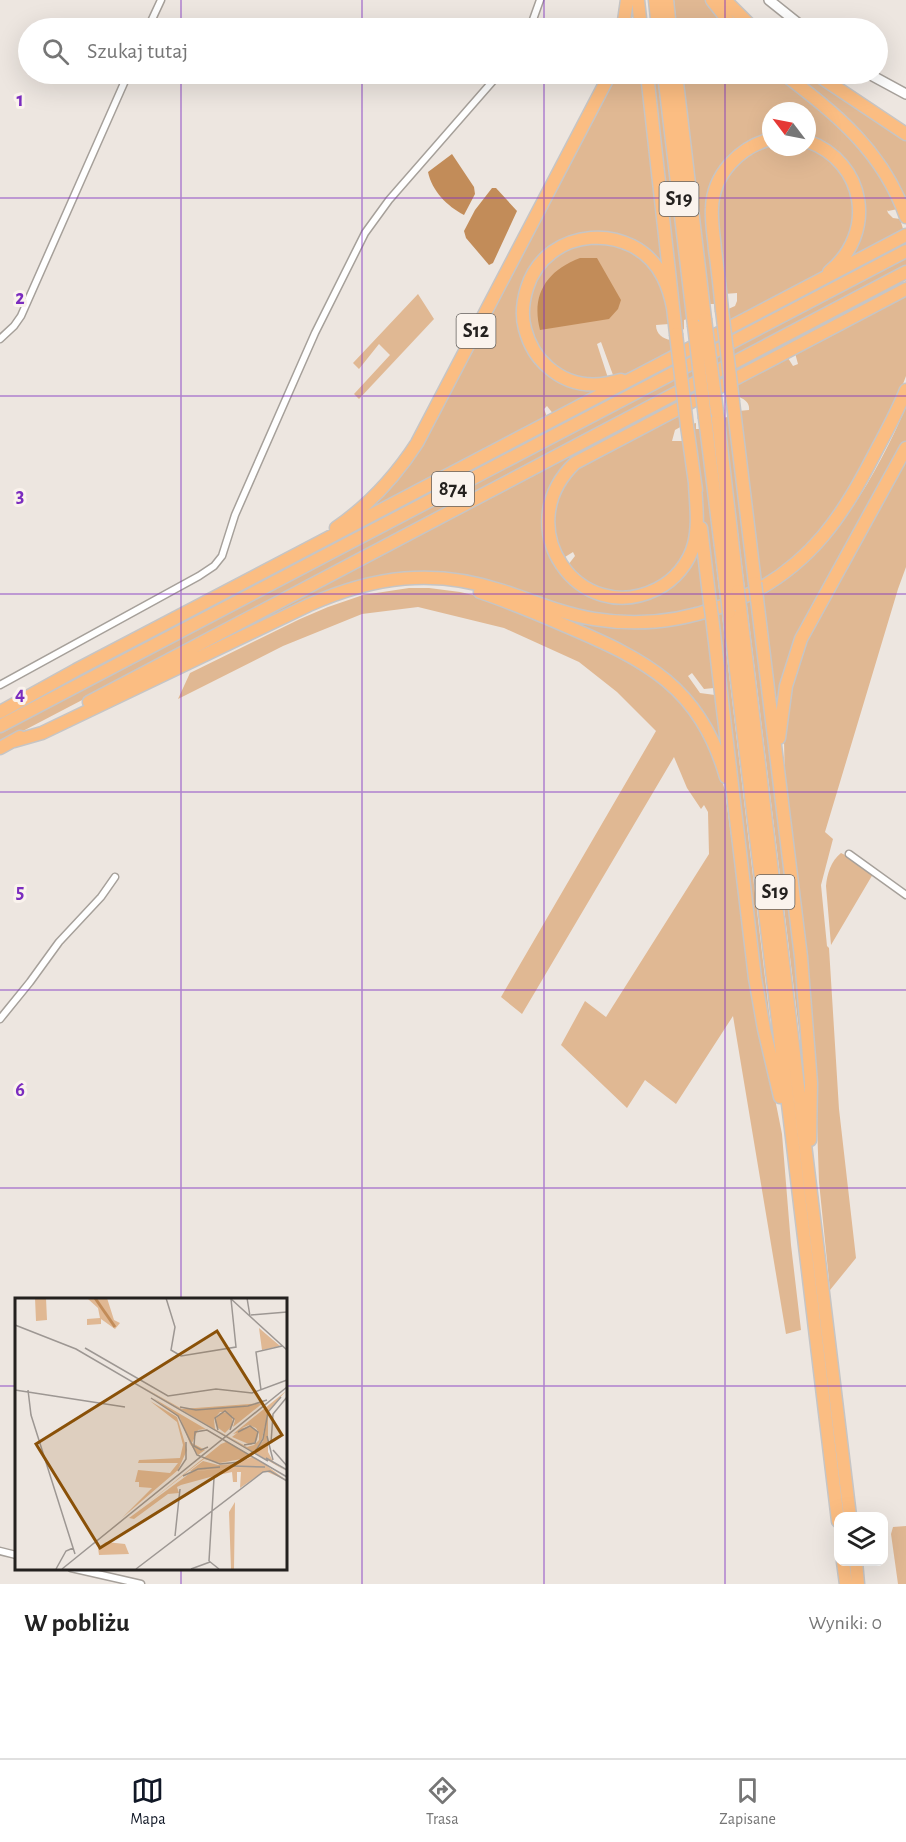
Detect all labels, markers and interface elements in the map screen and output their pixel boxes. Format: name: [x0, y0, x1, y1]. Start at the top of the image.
search box: [18, 18, 888, 84]
icon: search: [39, 35, 72, 68]
text: Szukaj tutaj: [87, 40, 188, 62]
text: 1: [16, 90, 24, 110]
north arrow: [762, 102, 816, 156]
road number: S19: [660, 182, 698, 216]
text: 2: [15, 288, 25, 308]
road number: S12: [456, 314, 496, 348]
road number: 874: [432, 472, 474, 506]
text: 3: [16, 486, 24, 506]
text: 4: [15, 684, 25, 704]
road number: S19: [756, 875, 794, 909]
text: 5: [16, 882, 24, 902]
text: 6: [15, 1080, 25, 1100]
inset map: [15, 1298, 286, 1569]
map controls: [834, 1512, 888, 1566]
button: layers: [834, 1512, 888, 1566]
text: W pobliżu: [24, 1610, 130, 1636]
text: Wyniki: 0: [809, 1613, 882, 1633]
tab: Mapa: [130, 1774, 166, 1829]
tab: Trasa: [426, 1774, 459, 1829]
tab: Zapisane: [719, 1774, 776, 1829]

